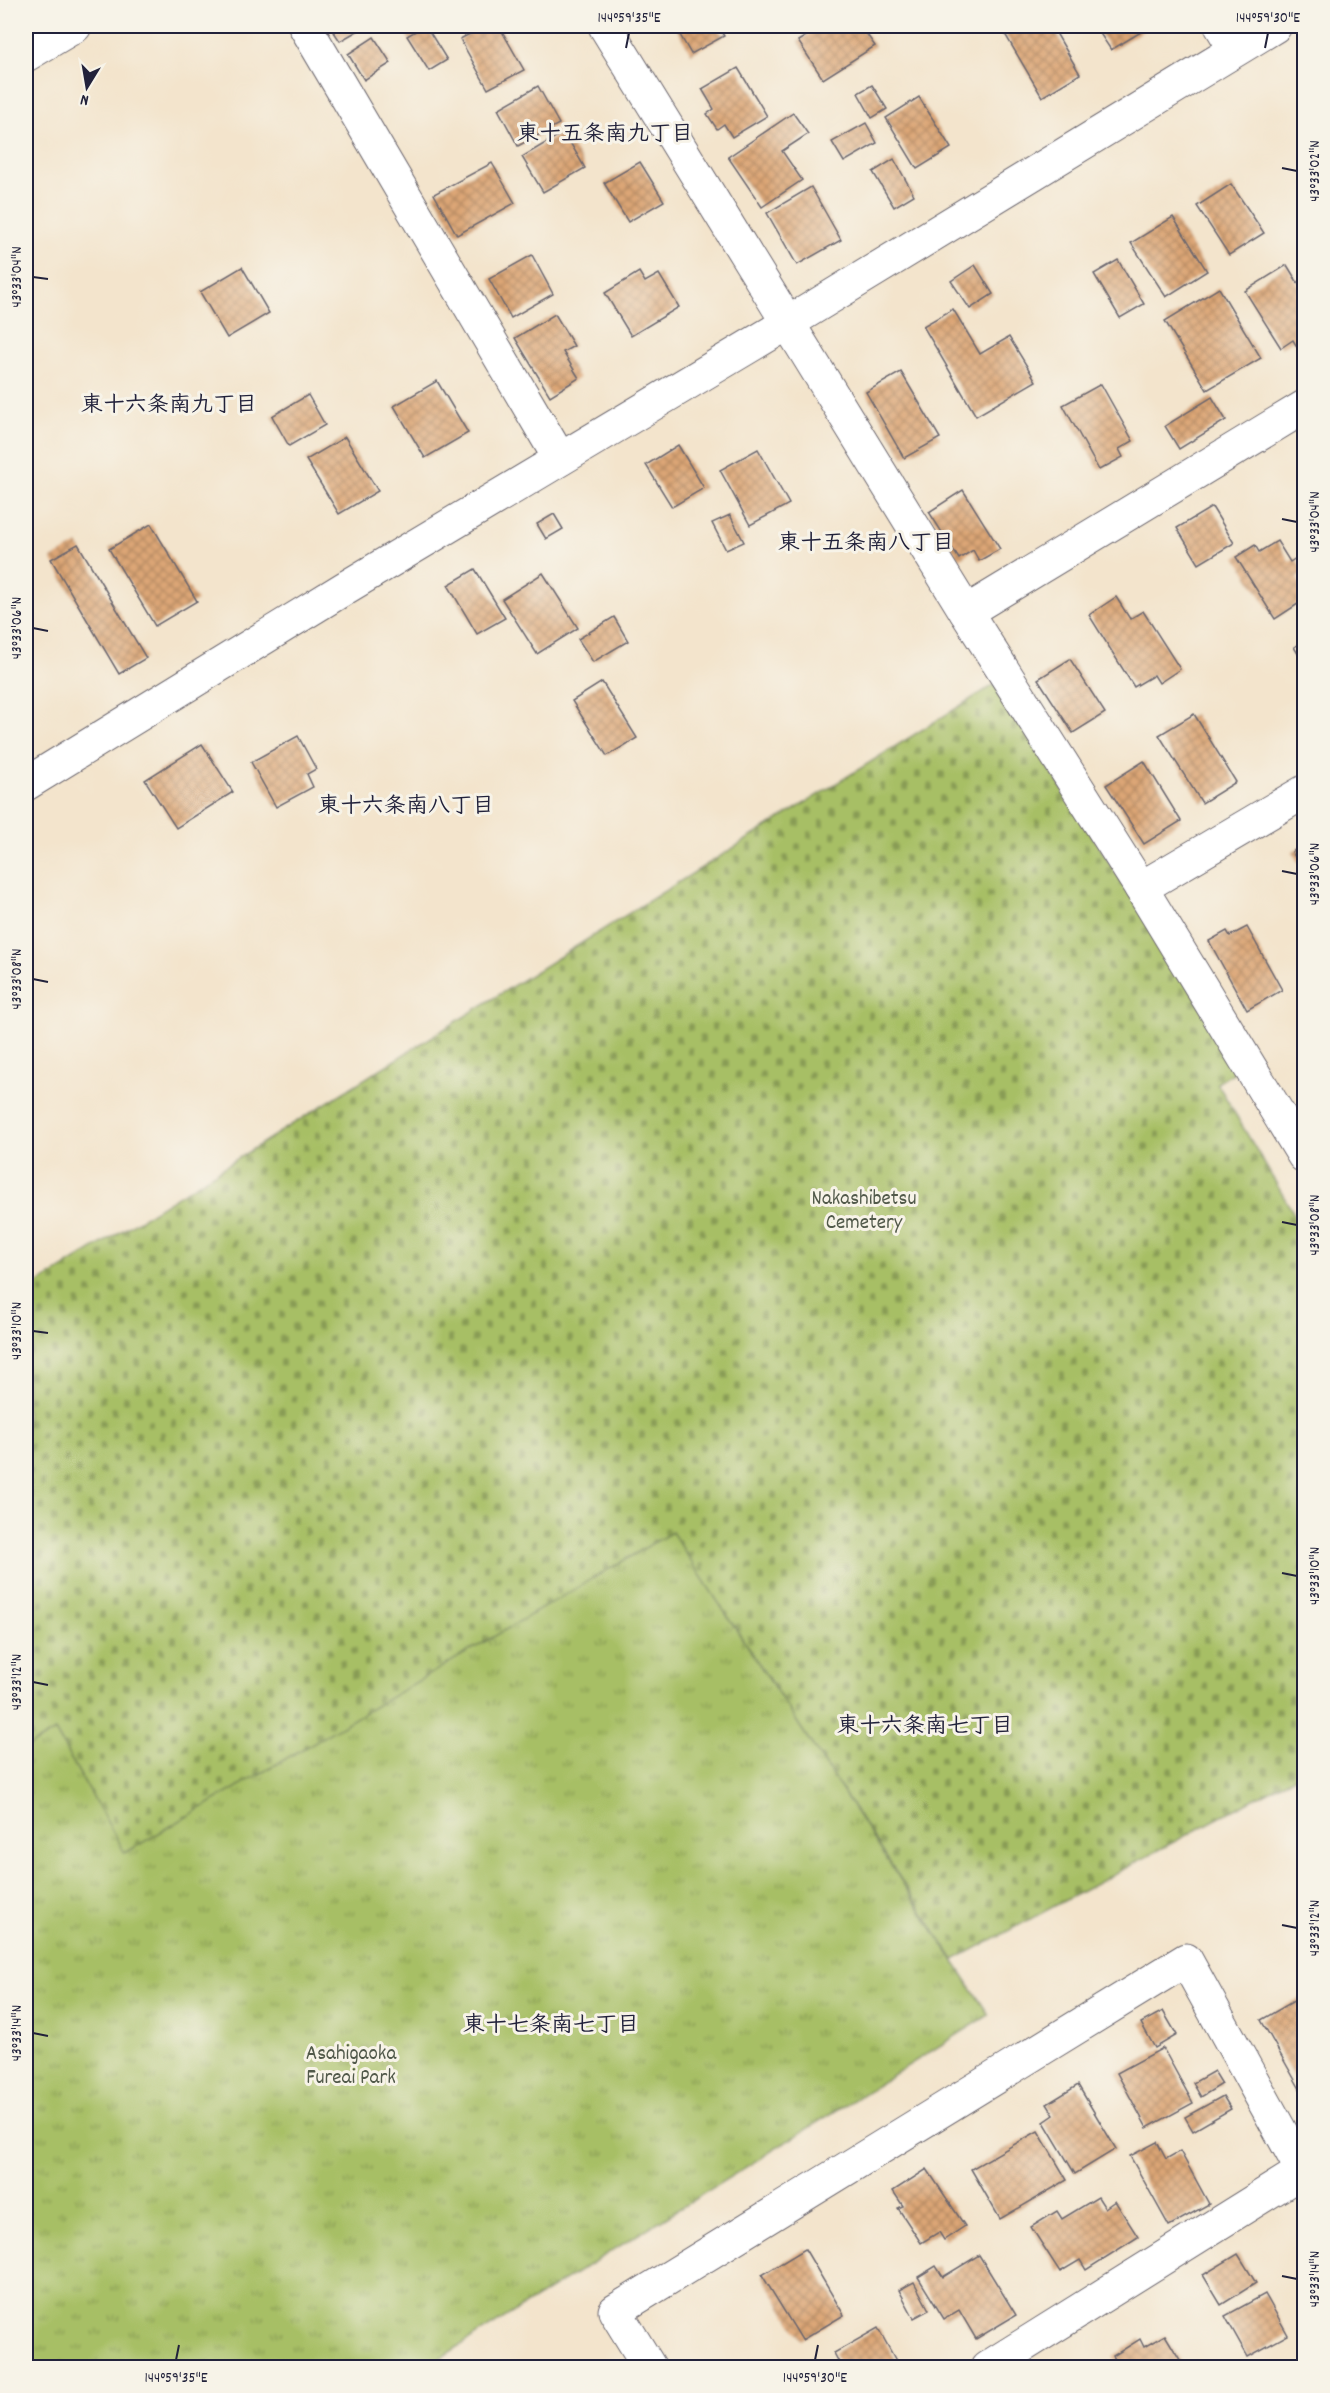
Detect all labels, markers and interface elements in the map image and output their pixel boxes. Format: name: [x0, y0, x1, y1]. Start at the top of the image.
text: 144°59'35"E: [597, 8, 661, 30]
text: 144°59'30"E: [1236, 8, 1300, 30]
north arrow: [57, 57, 117, 117]
text: N: [78, 87, 91, 111]
district label: 東十五条南九丁目: [517, 120, 693, 151]
text: 43°33'02"N: [1305, 140, 1327, 202]
text: 43°33'04"N: [7, 246, 29, 308]
district label: 東十六条南九丁目: [81, 391, 257, 422]
text: 43°33'04"N: [1305, 491, 1327, 553]
district label: 東十五条南八丁目: [778, 529, 954, 560]
text: 43°33'06"N: [7, 597, 29, 659]
district label: 東十六条南八丁目: [318, 792, 494, 823]
text: 43°33'06"N: [1305, 843, 1327, 905]
text: 43°33'08"N: [7, 949, 29, 1009]
park label: Nakashibetsu Cemetery: [812, 1185, 916, 1239]
text: 43°33'08"N: [1305, 1195, 1327, 1255]
text: 43°33'10"N: [7, 1302, 29, 1360]
text: 43°33'10"N: [1305, 1547, 1327, 1605]
text: 43°33'12"N: [7, 1654, 29, 1710]
district label: 東十六条南七丁目: [837, 1712, 1013, 1743]
text: 43°33'12"N: [1305, 1900, 1327, 1956]
text: 43°33'14"N: [7, 2005, 29, 2061]
district label: 東十七条南七丁目: [463, 2011, 639, 2042]
park label: Asahigaoka Fureai Park: [306, 2040, 397, 2094]
text: 43°33'14"N: [1305, 2251, 1327, 2307]
text: 144°59'35"E: [144, 2368, 208, 2390]
text: 144°59'30"E: [783, 2368, 847, 2390]

